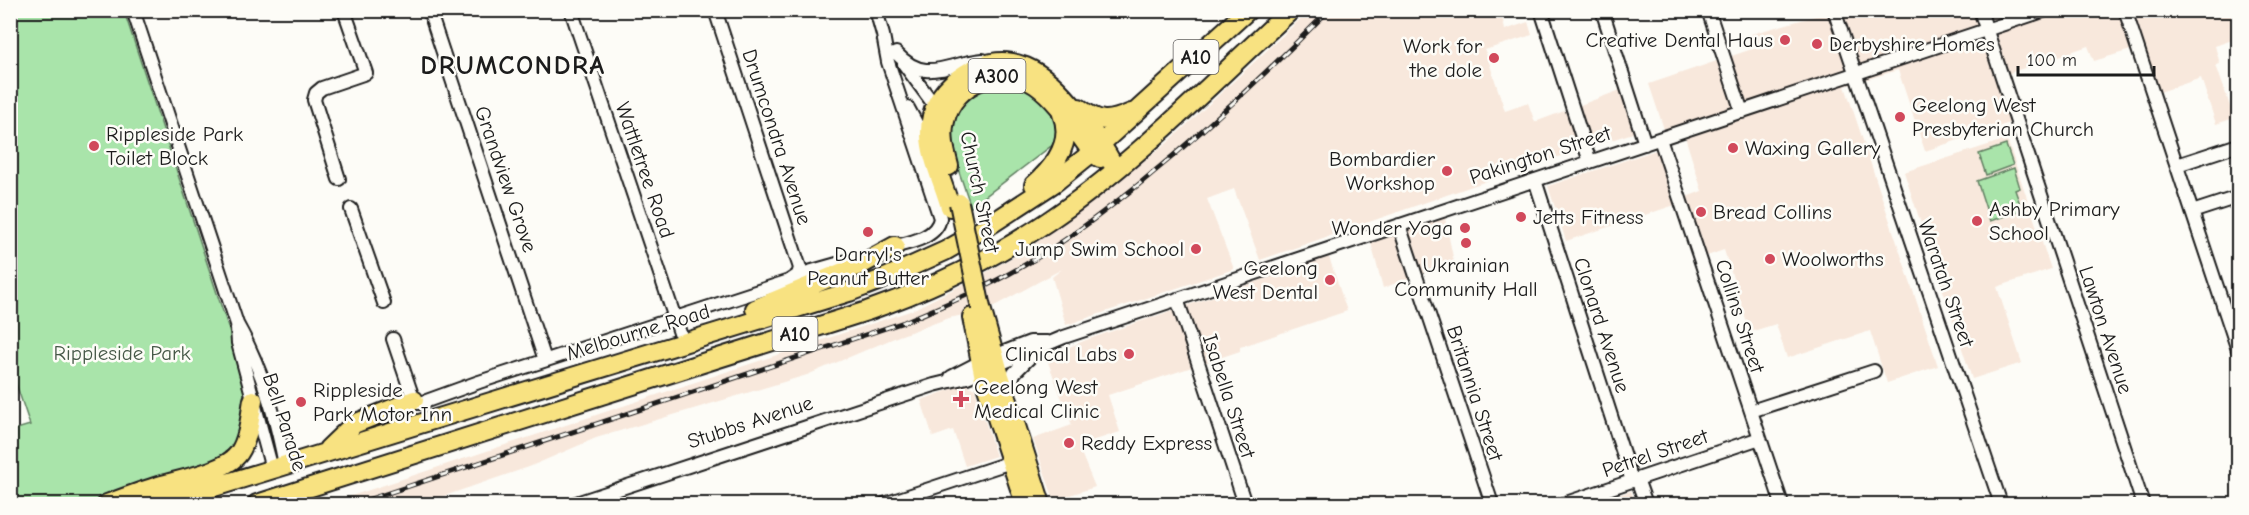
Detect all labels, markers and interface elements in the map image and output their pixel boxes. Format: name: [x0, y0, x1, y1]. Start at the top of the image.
place label: Creative Dental Haus: [1585, 28, 1773, 52]
place label: Derbyshire Homes: [1829, 32, 1995, 56]
marker: Creative Dental Haus: [1778, 33, 1792, 47]
place label: Work for the dole: [1403, 34, 1483, 82]
marker: Derbyshire Homes: [1810, 37, 1824, 51]
scale bar: [2018, 39, 2154, 77]
road number: A10: [1174, 40, 1218, 74]
street label: Drumcondra Avenue: [737, 46, 817, 228]
district label: DRUMCONDRA: [420, 50, 606, 81]
text: 100 m: [2027, 50, 2077, 71]
marker: Work for the dole: [1487, 51, 1501, 65]
road number: A300: [968, 59, 1026, 93]
place label: Geelong West Presbyterian Church: [1912, 93, 2094, 141]
street label: Wattletree Road: [611, 99, 679, 241]
street label: Grandview Grove: [470, 103, 542, 255]
marker: Geelong West Presbyterian Church: [1893, 110, 1907, 124]
street label: Pakington Street: [1466, 121, 1615, 189]
place label: Rippleside Park Toilet Block: [106, 122, 243, 170]
street label: Church Street: [955, 129, 1005, 256]
place label: Waxing Gallery: [1745, 136, 1881, 160]
marker: Rippleside Park Toilet Block: [87, 139, 101, 153]
marker: Waxing Gallery: [1726, 141, 1740, 155]
place label: Bombardier Workshop: [1329, 147, 1436, 195]
marker: Bombardier Workshop: [1440, 164, 1454, 178]
place label: Ashby Primary School: [1989, 197, 2120, 245]
place label: Bread Collins: [1713, 200, 1832, 224]
place label: Jetts Fitness: [1533, 205, 1643, 229]
marker: Bread Collins: [1694, 205, 1708, 219]
marker: Jetts Fitness: [1514, 210, 1528, 224]
marker: Ashby Primary School: [1970, 214, 1984, 228]
place label: Wonder Yoga: [1332, 216, 1453, 240]
street label: Waratah Street: [1913, 216, 1979, 351]
marker: Wonder Yoga: [1458, 221, 1472, 235]
marker: Darryl's Peanut Butter: [861, 225, 875, 239]
marker: Ukrainian Community Hall: [1459, 236, 1473, 250]
place label: Jump Swim School: [1015, 237, 1184, 261]
place label: Darryl's Peanut Butter: [807, 242, 929, 290]
marker: Jump Swim School: [1189, 242, 1203, 256]
place label: Woolworths: [1782, 247, 1884, 271]
marker: Woolworths: [1763, 252, 1777, 266]
place label: Ukrainian Community Hall: [1394, 253, 1538, 301]
street label: Clonard Avenue: [1569, 254, 1635, 396]
place label: Geelong West Dental: [1213, 256, 1318, 304]
street label: Collins Street: [1710, 256, 1770, 377]
street label: Lawton Avenue: [2074, 263, 2138, 397]
marker: Geelong West Dental: [1323, 273, 1337, 287]
street label: Melbourne Road: [563, 299, 713, 365]
road number: A10: [772, 317, 818, 351]
street label: Britannia Street: [1442, 322, 1508, 465]
street label: Isabella Street: [1198, 331, 1261, 462]
park label: Rippleside Park: [53, 341, 191, 365]
place label: Clinical Labs: [1005, 342, 1117, 366]
marker: Clinical Labs: [1122, 347, 1136, 361]
street label: Bell Parade: [258, 370, 312, 474]
place label: Geelong West Medical Clinic: [974, 375, 1099, 423]
place label: Rippleside Park Motor Inn: [313, 378, 452, 426]
street label: Stubbs Avenue: [684, 390, 816, 454]
marker: Geelong West Medical Clinic: [952, 390, 970, 408]
marker: Rippleside Park Motor Inn: [294, 395, 308, 409]
street label: Petrel Street: [1599, 423, 1712, 482]
place label: Reddy Express: [1081, 431, 1212, 455]
marker: Reddy Express: [1062, 436, 1076, 450]

